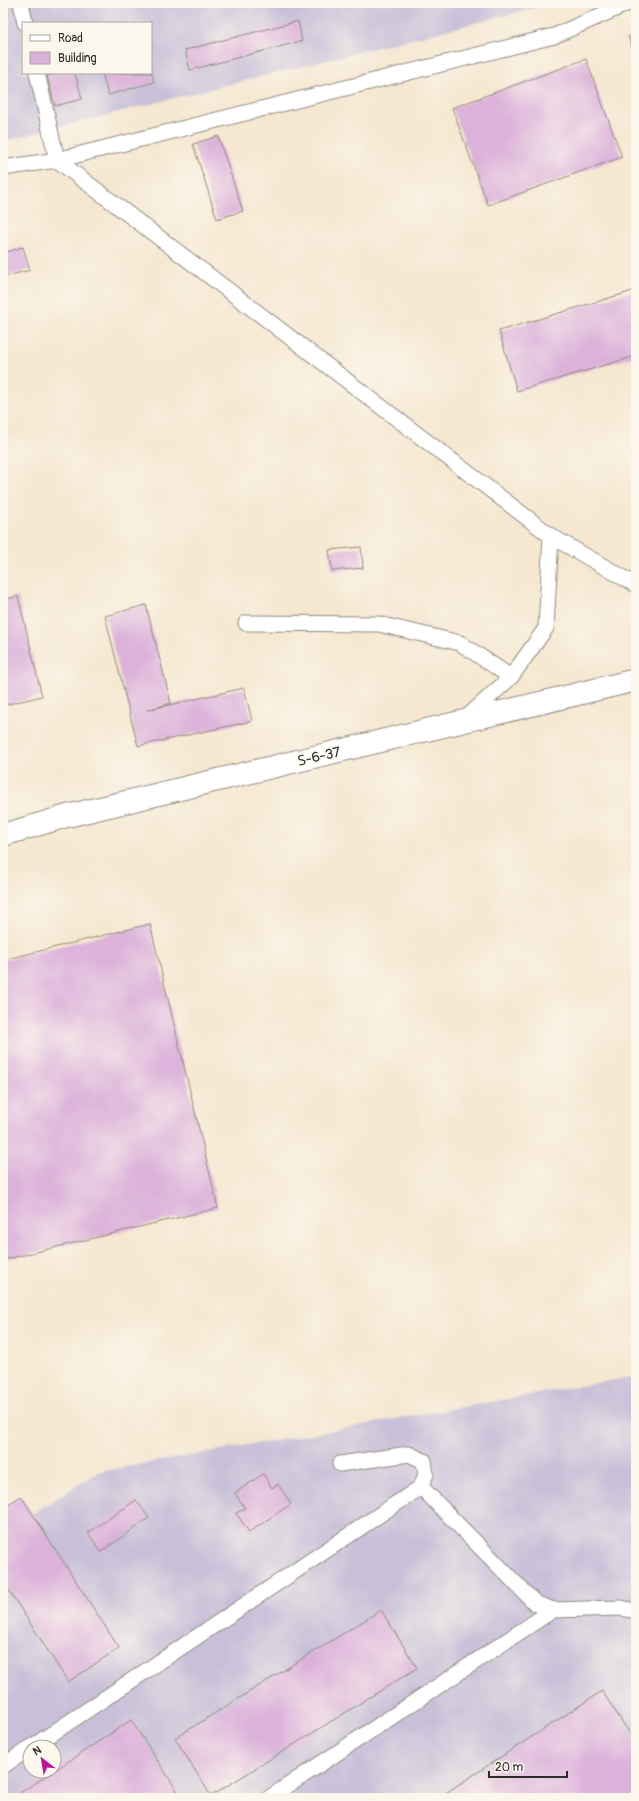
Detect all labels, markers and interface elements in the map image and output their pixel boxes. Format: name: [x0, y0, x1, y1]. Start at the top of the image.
legend: [22, 22, 152, 74]
text: Road: [58, 31, 83, 46]
text: Building: [58, 51, 97, 66]
street label: Տ-6-37: [296, 743, 343, 770]
north arrow: [22, 1739, 62, 1779]
text: N: [31, 1743, 44, 1758]
scale bar: [489, 1753, 567, 1779]
text: 20 m: [495, 1760, 524, 1775]

